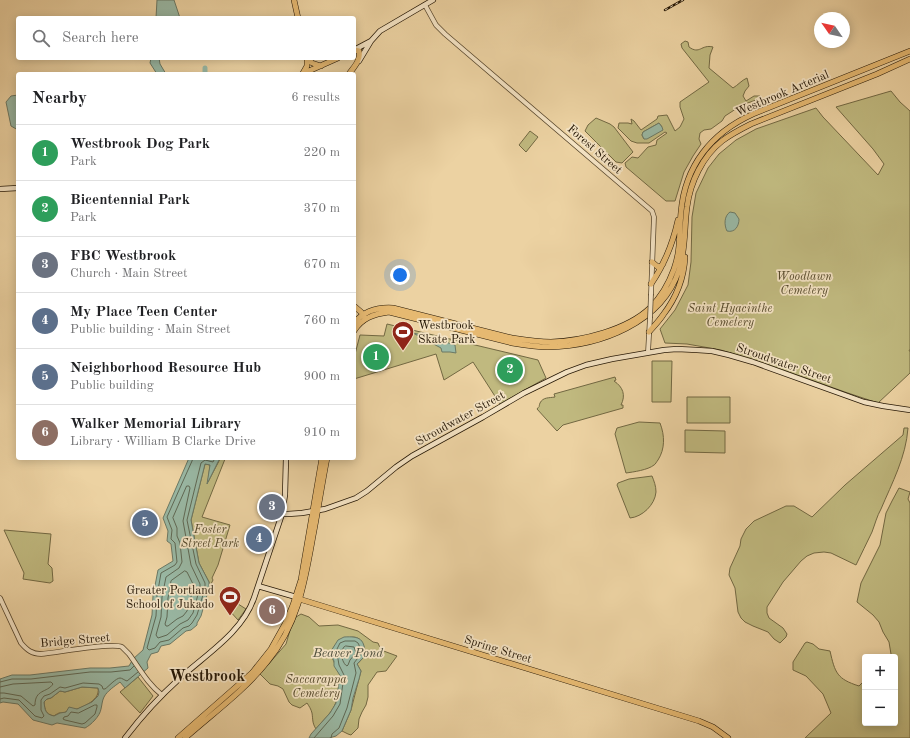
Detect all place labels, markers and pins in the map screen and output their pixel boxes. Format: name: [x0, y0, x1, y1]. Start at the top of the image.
sports icon: Westbrook Skate Park: [390, 319, 416, 352]
place label: Westbrook Skate Park: [418, 320, 475, 346]
pin: 1: [363, 342, 389, 372]
pin: 2: [497, 355, 523, 385]
pin: 3: [259, 492, 285, 522]
pin: 5: [132, 508, 158, 538]
pin: 4: [246, 524, 272, 554]
sports icon: Greater Portland School of Jukado: [217, 584, 243, 617]
place label: Greater Portland School of Jukado: [126, 585, 214, 611]
pin: 6: [259, 596, 285, 626]

